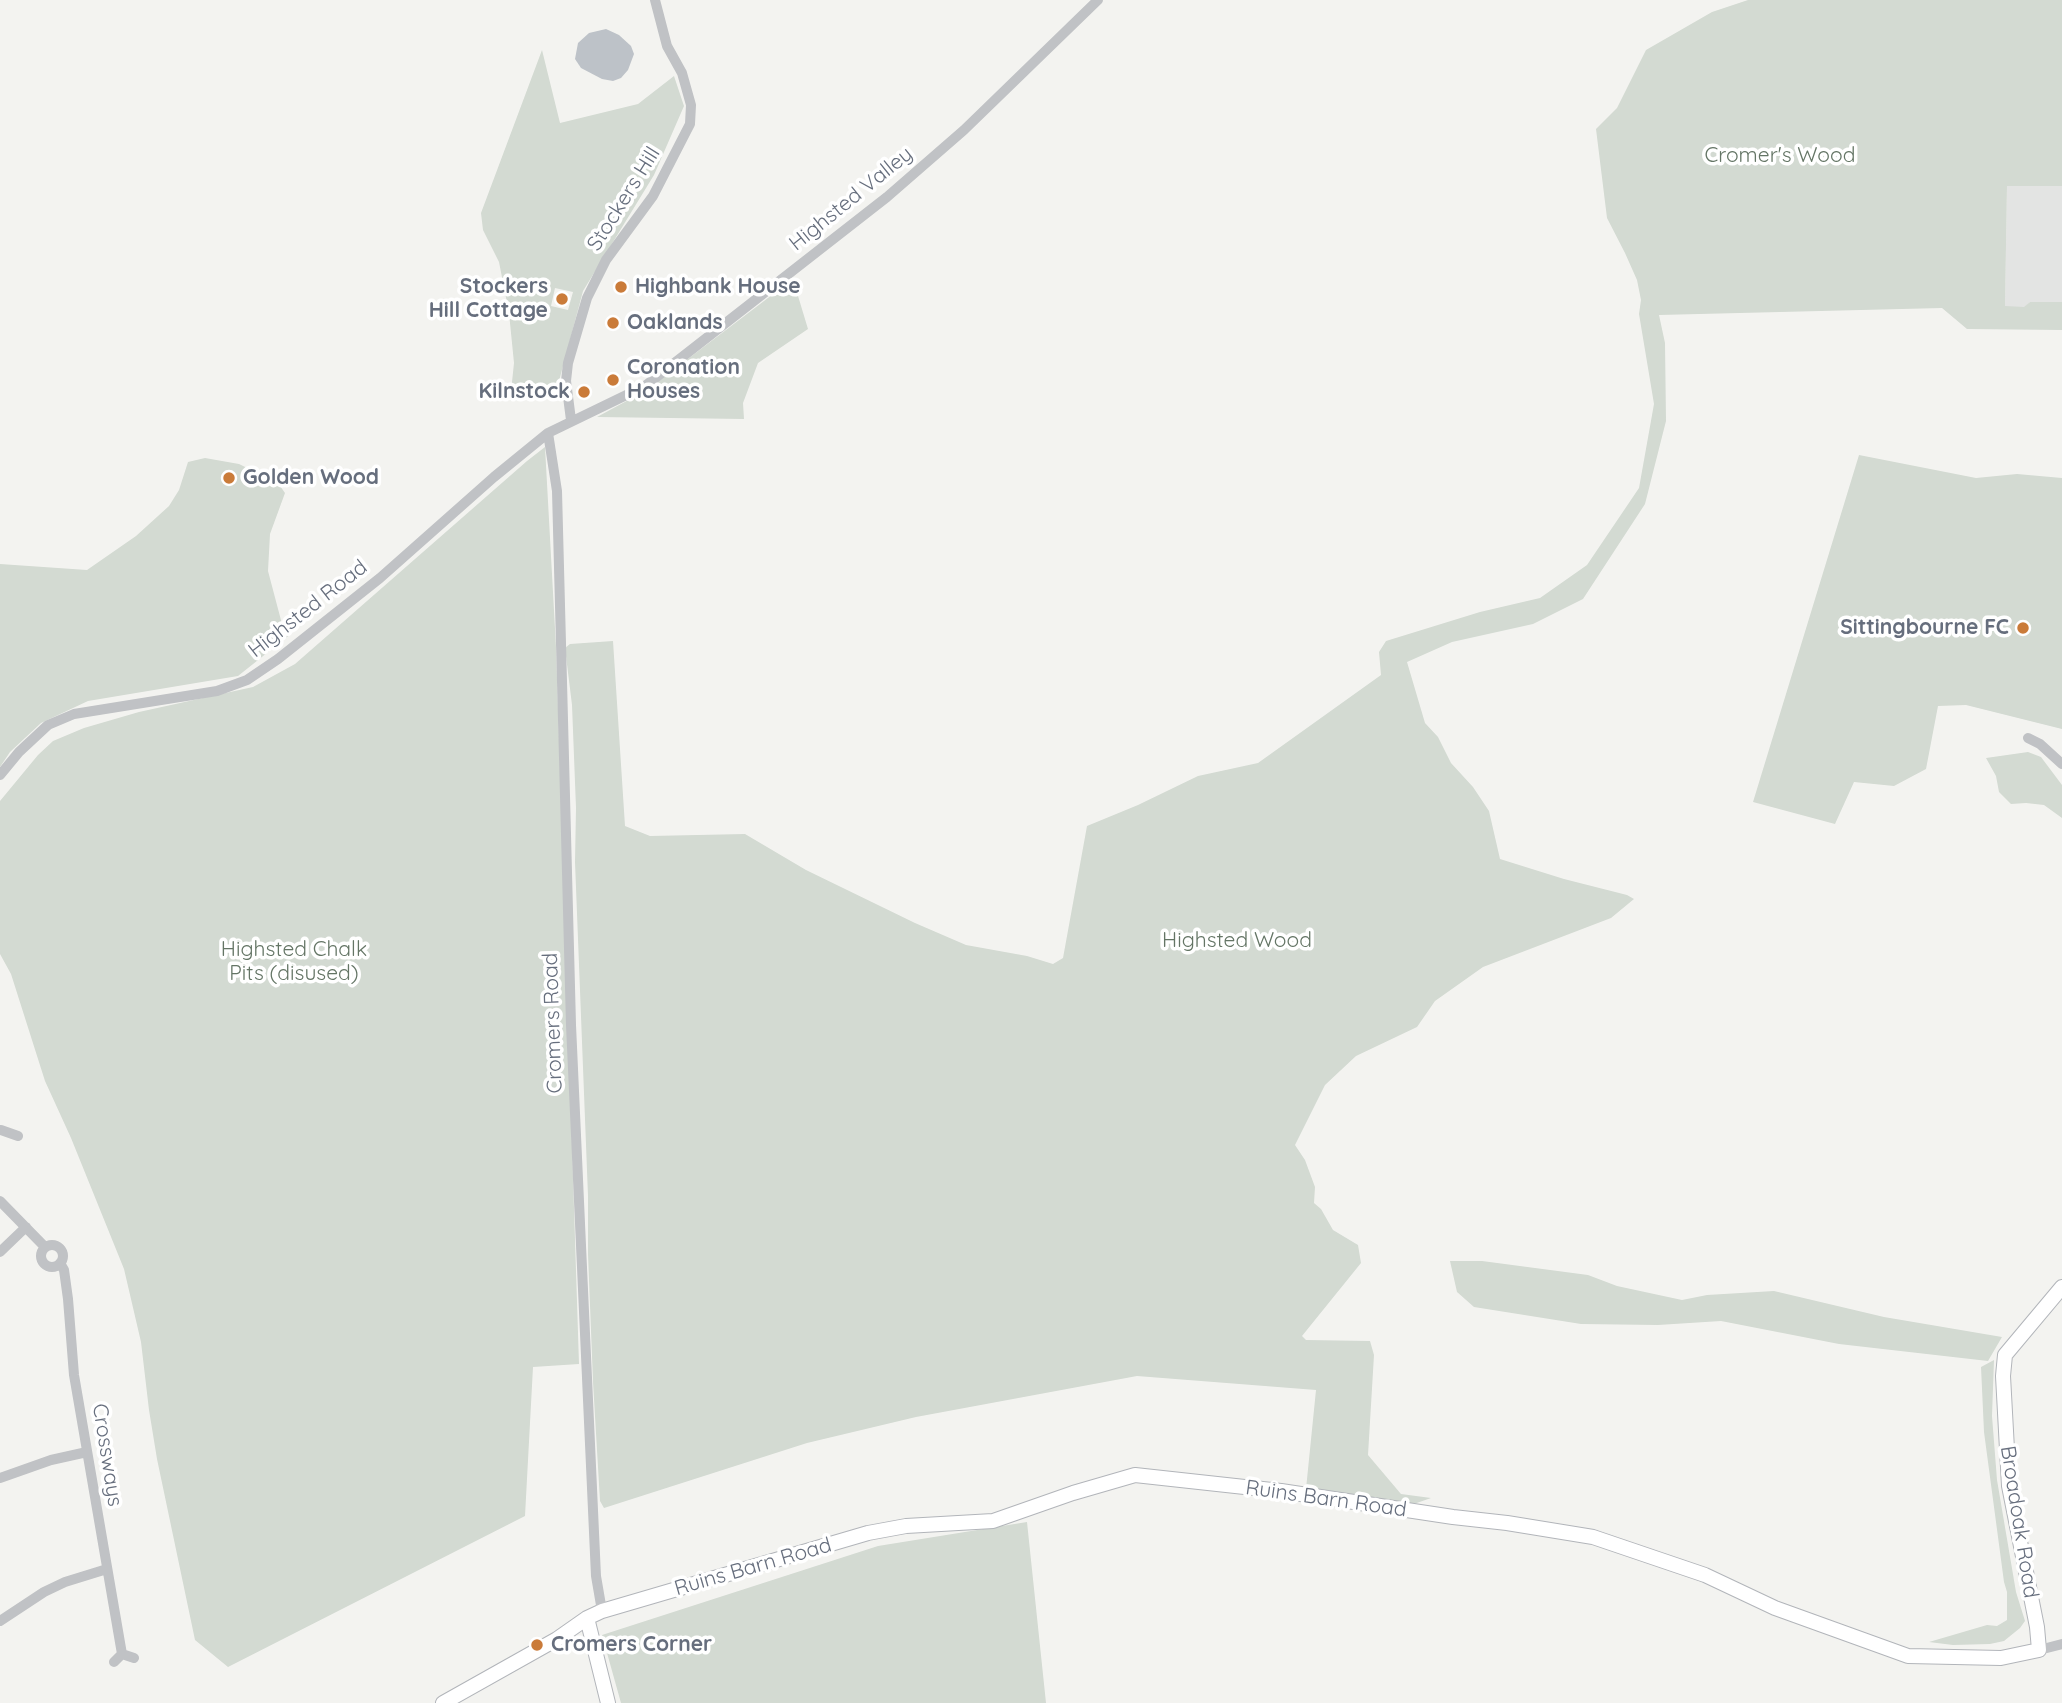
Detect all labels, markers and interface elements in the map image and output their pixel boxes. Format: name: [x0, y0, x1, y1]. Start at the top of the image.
street label: Stockers Hill: [582, 142, 666, 256]
street label: Highsted Valley: [784, 142, 918, 256]
park label: Cromer's Wood: [1705, 143, 1855, 169]
place label: Stockers Hill Cottage: [429, 274, 548, 324]
place label: Highbank House: [635, 274, 801, 300]
marker: Highbank House: [613, 279, 629, 295]
marker: Stockers Hill Cottage: [554, 291, 570, 307]
place label: Oaklands: [627, 310, 723, 336]
marker: Oaklands: [605, 315, 621, 331]
place label: Coronation Houses: [627, 355, 740, 405]
marker: Coronation Houses: [605, 372, 621, 388]
place label: Kilnstock: [479, 379, 570, 405]
marker: Kilnstock: [576, 384, 592, 400]
place label: Golden Wood: [243, 465, 379, 491]
marker: Golden Wood: [221, 470, 237, 486]
street label: Highsted Road: [244, 555, 372, 663]
place label: Sittingbourne FC: [1840, 615, 2009, 641]
marker: Sittingbourne FC: [2015, 620, 2031, 636]
park label: Highsted Wood: [1162, 928, 1312, 954]
park label: Highsted Chalk Pits (disused): [221, 937, 367, 987]
street label: Cromers Road: [538, 952, 568, 1094]
street label: Crossways: [86, 1402, 128, 1508]
street label: Broadoak Road: [1995, 1444, 2043, 1600]
street label: Ruins Barn Road: [1244, 1475, 1408, 1523]
street label: Ruins Barn Road: [671, 1532, 835, 1602]
place label: Cromers Corner: [551, 1632, 712, 1658]
marker: Cromers Corner: [529, 1637, 545, 1653]

